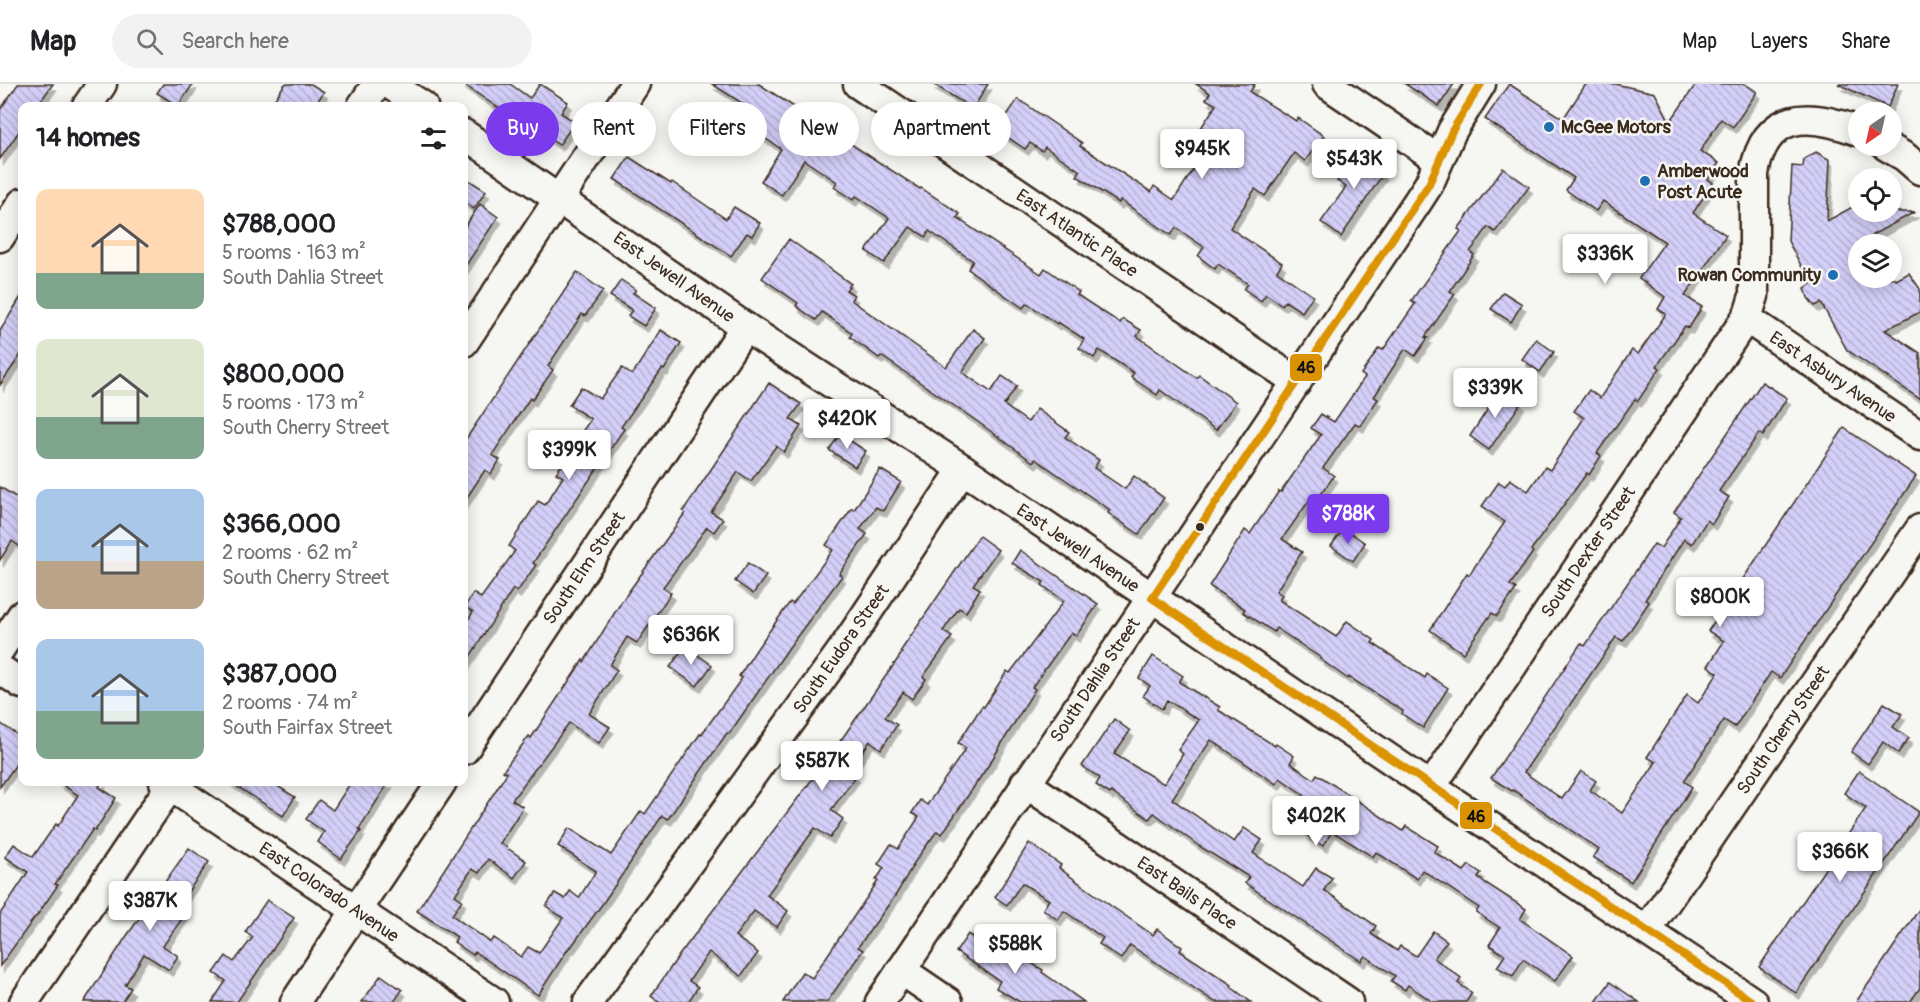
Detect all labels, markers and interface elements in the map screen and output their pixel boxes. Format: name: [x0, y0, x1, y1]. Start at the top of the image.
search box: [112, 14, 532, 68]
text: Map: [30, 24, 76, 59]
icon: search: [133, 25, 166, 58]
text: Search here: [181, 27, 289, 55]
text: Map: [1682, 28, 1717, 55]
text: Layers: [1750, 28, 1808, 55]
text: Share: [1841, 28, 1890, 55]
chip: Buy: [486, 102, 559, 156]
chip: Rent: [571, 102, 656, 156]
chip: Filters: [668, 102, 767, 156]
chip: New: [779, 102, 859, 156]
chip: Apartment: [871, 102, 1011, 156]
north arrow: [1848, 102, 1902, 156]
map controls: [1848, 102, 1902, 288]
place label: McGee Motors: [1561, 116, 1672, 139]
marker: McGee Motors: [1542, 120, 1556, 134]
text: 14 homes: [36, 122, 140, 154]
icon: filters: [417, 122, 450, 155]
pin: $945K: [1160, 129, 1244, 180]
text: $945K: [1174, 136, 1230, 161]
pin: $543K: [1312, 139, 1396, 190]
text: $543K: [1326, 146, 1382, 171]
place label: Amberwood Post Acute: [1657, 160, 1749, 204]
button: locate: [1848, 168, 1902, 222]
marker: Amberwood Post Acute: [1638, 174, 1652, 188]
street label: East Atlantic Place: [1011, 184, 1142, 283]
text: $788,000: [222, 208, 336, 240]
icon: home: [84, 213, 156, 285]
street label: East Jewell Avenue: [608, 227, 739, 328]
pin: $336K: [1563, 234, 1647, 285]
button: layers: [1848, 234, 1902, 288]
text: 5 rooms · 163 m²: [222, 240, 366, 265]
text: $336K: [1577, 241, 1633, 266]
place label: Rowan Community: [1677, 264, 1821, 287]
text: South Dahlia Street: [222, 265, 384, 290]
marker: Rowan Community: [1826, 268, 1840, 282]
street label: East Asbury Avenue: [1765, 327, 1901, 428]
line badge: 46: [1289, 353, 1323, 382]
text: $800,000: [222, 358, 345, 390]
text: 46: [1297, 358, 1315, 378]
icon: home: [84, 363, 156, 435]
pin: $339K: [1453, 368, 1537, 419]
text: $339K: [1467, 375, 1523, 400]
text: 5 rooms · 173 m²: [222, 390, 365, 415]
pin: $420K: [805, 399, 889, 450]
text: $420K: [817, 406, 877, 431]
text: South Cherry Street: [222, 415, 389, 440]
pin: $399K: [527, 430, 611, 481]
text: $399K: [542, 437, 596, 462]
street label: South Dexter Street: [1536, 482, 1641, 622]
pin: $788K: [1306, 494, 1390, 545]
street label: East Jewell Avenue: [1012, 499, 1144, 598]
text: $788K: [1321, 501, 1375, 526]
street label: South Elm Street: [538, 507, 631, 629]
text: $366,000: [222, 508, 341, 540]
icon: home: [84, 513, 156, 585]
unlabelled marker: [1194, 521, 1206, 533]
text: 2 rooms · 62 m²: [222, 540, 358, 565]
text: South Cherry Street: [222, 565, 389, 590]
pin: $800K: [1678, 577, 1762, 628]
street label: South Eudora Street: [788, 579, 895, 718]
text: $800K: [1690, 584, 1750, 609]
street label: South Dahlia Street: [1045, 613, 1146, 747]
pin: $636K: [649, 615, 733, 666]
text: $636K: [662, 622, 720, 647]
text: $387,000: [222, 658, 337, 690]
street label: South Cherry Street: [1732, 661, 1835, 799]
icon: home: [84, 663, 156, 735]
text: 2 rooms · 74 m²: [222, 690, 358, 715]
text: South Fairfax Street: [222, 715, 392, 740]
pin: $587K: [780, 741, 864, 792]
text: $587K: [795, 748, 849, 773]
pin: $402K: [1274, 796, 1358, 847]
line badge: 46: [1459, 801, 1493, 830]
text: $402K: [1286, 803, 1346, 828]
text: 46: [1467, 807, 1485, 827]
pin: $366K: [1798, 832, 1882, 883]
street label: East Colorado Avenue: [254, 837, 403, 948]
text: $366K: [1811, 839, 1869, 864]
street label: East Bails Place: [1132, 852, 1241, 935]
pin: $387K: [108, 881, 192, 932]
text: $387K: [123, 888, 177, 913]
pin: $588K: [973, 924, 1057, 975]
text: $588K: [988, 931, 1042, 956]

